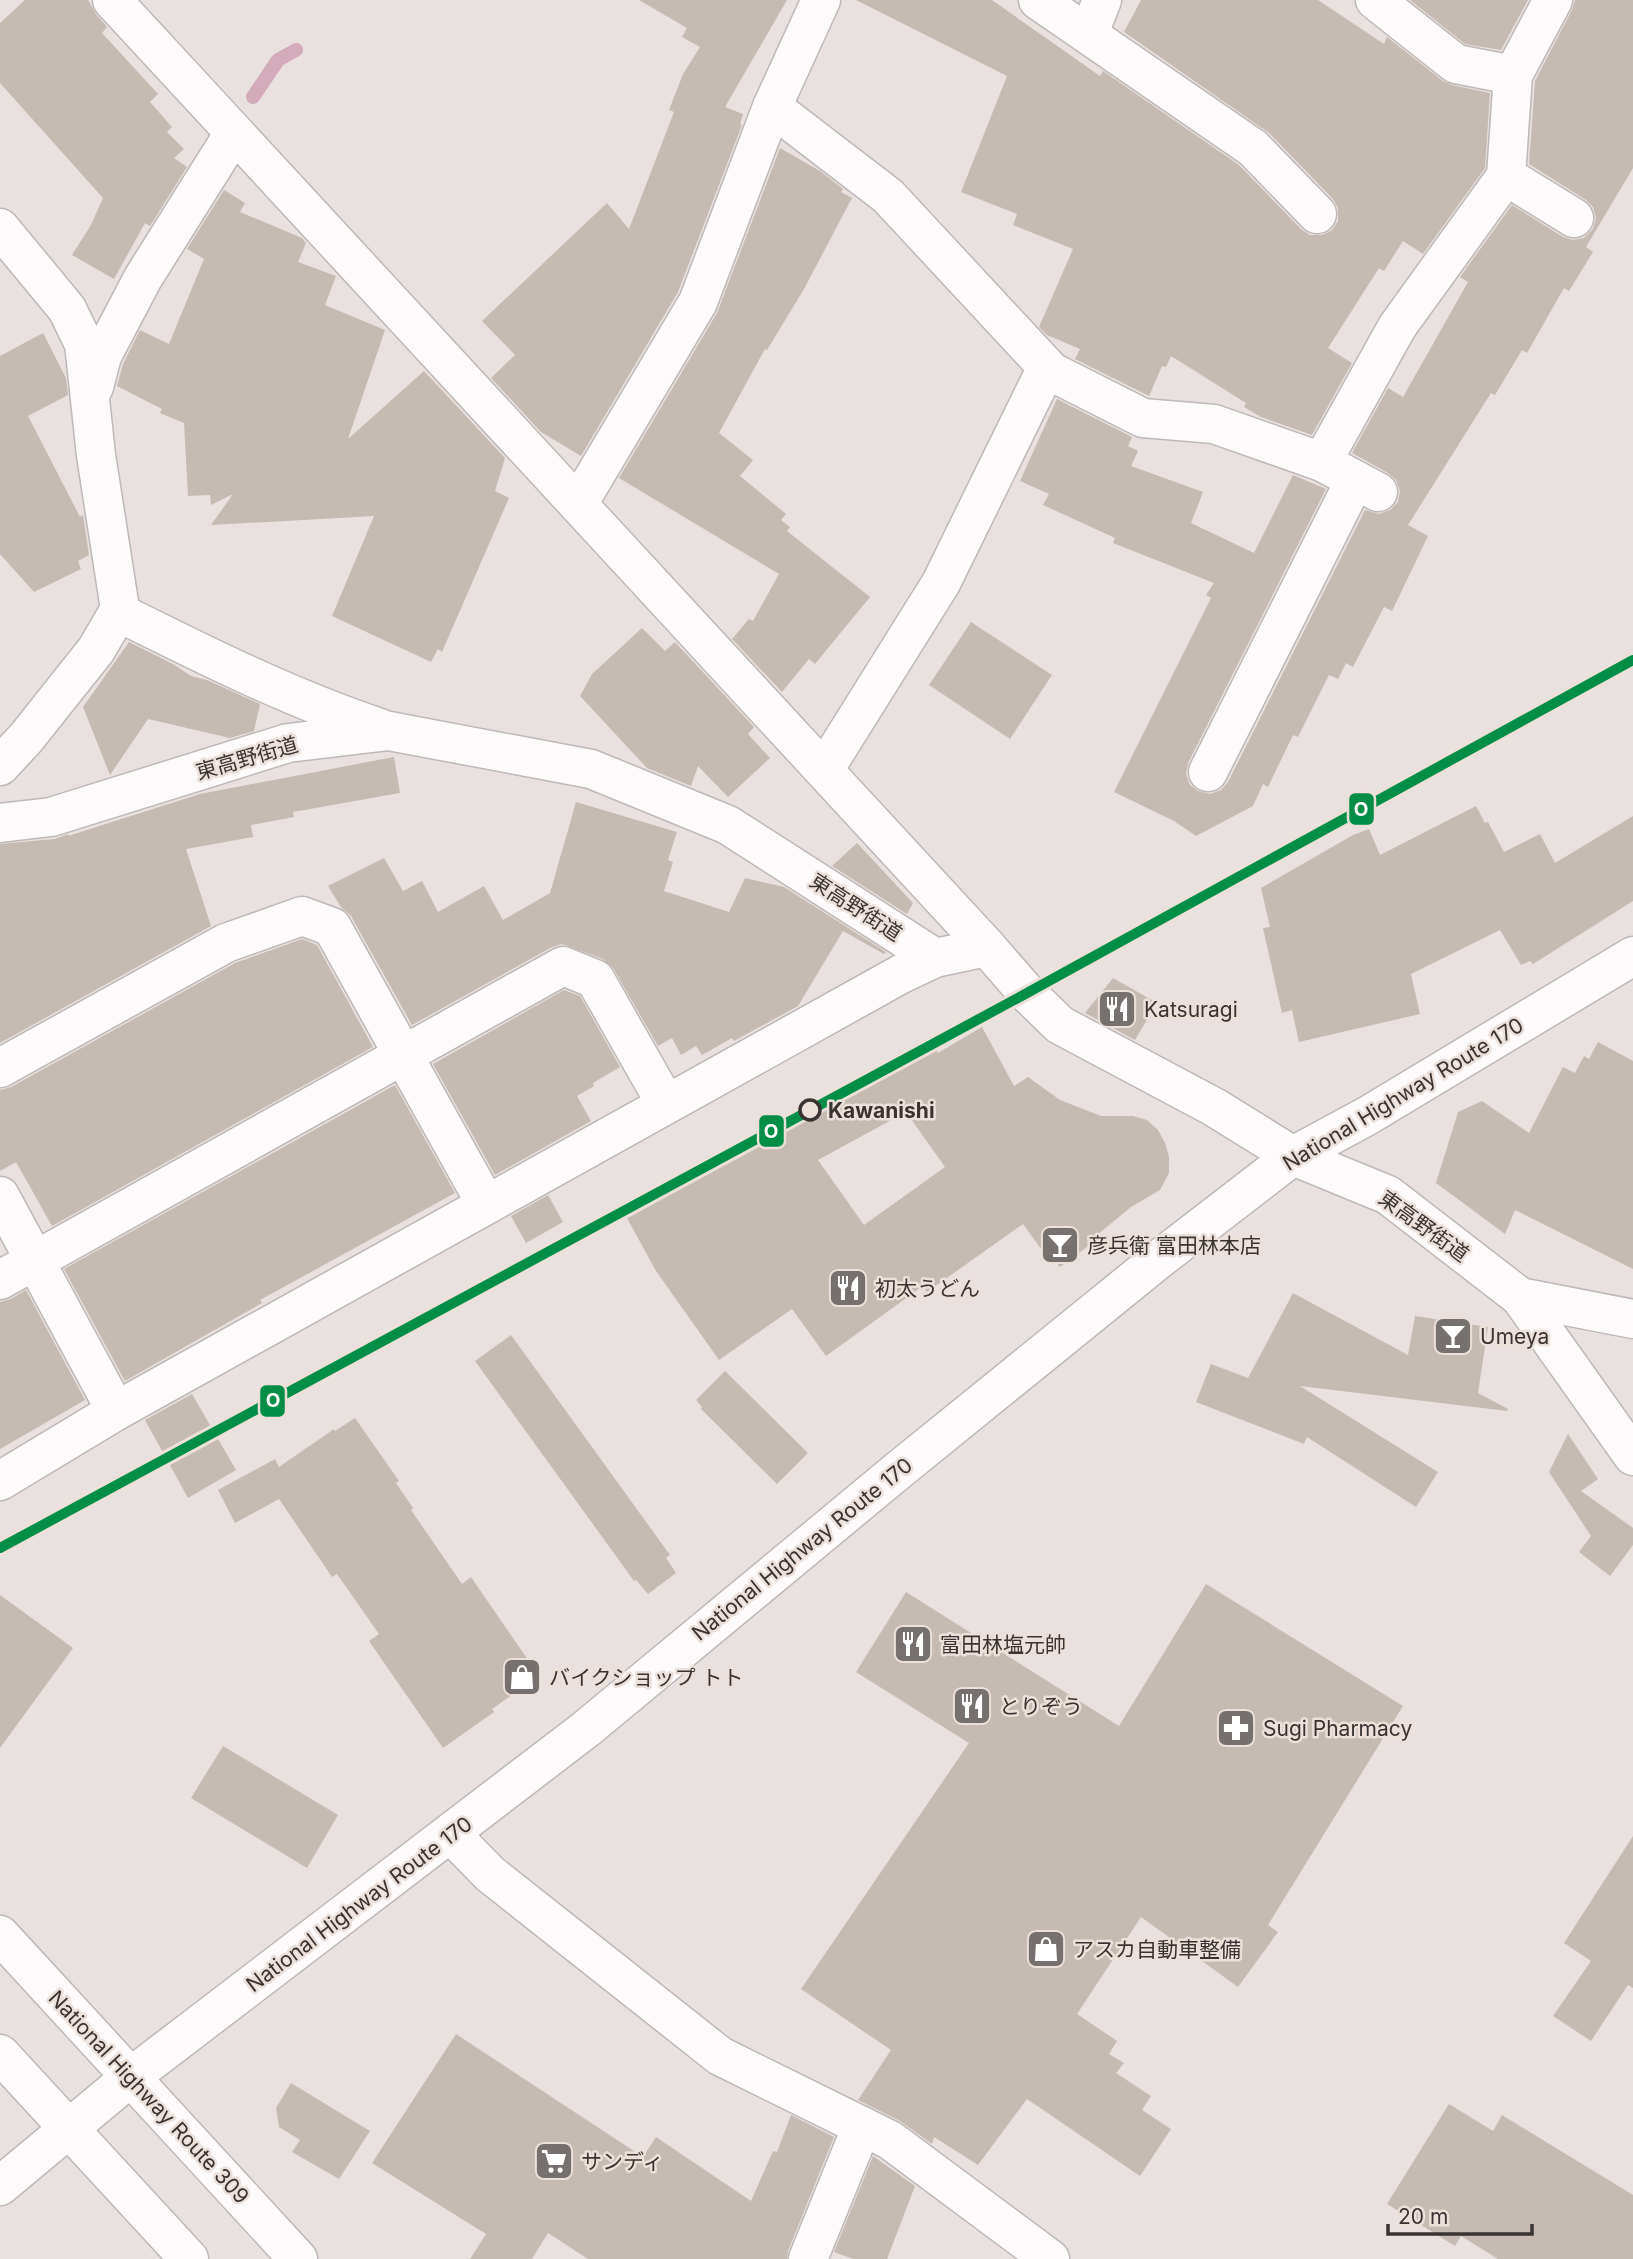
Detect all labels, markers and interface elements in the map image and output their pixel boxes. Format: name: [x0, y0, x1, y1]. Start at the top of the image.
street label: 東高野街道: [193, 732, 301, 784]
line badge: O: [1348, 792, 1375, 826]
text: O: [1354, 798, 1368, 821]
street label: 東高野街道: [805, 868, 907, 946]
restaurant icon: Katsuragi: [1096, 988, 1138, 1030]
place label: Katsuragi: [1144, 997, 1238, 1022]
street label: National Highway Route 170: [1278, 1012, 1528, 1176]
place label: Kawanishi: [828, 1098, 935, 1123]
marker: Kawanishi: [799, 1099, 821, 1121]
line badge: O: [758, 1114, 785, 1148]
text: O: [764, 1120, 778, 1143]
street label: 東高野街道: [1374, 1185, 1474, 1267]
bar icon: 彦兵衛 富田林本店: [1039, 1224, 1081, 1266]
place label: 彦兵衛 富田林本店: [1087, 1233, 1261, 1258]
restaurant icon: 初太うどん: [827, 1267, 869, 1309]
place label: 初太うどん: [875, 1276, 980, 1301]
bar icon: Umeya: [1432, 1315, 1474, 1357]
place label: Umeya: [1480, 1324, 1549, 1349]
line badge: O: [259, 1384, 286, 1418]
text: O: [266, 1389, 280, 1412]
street label: National Highway Route 170: [687, 1452, 917, 1646]
restaurant icon: 富田林塩元帥: [892, 1623, 934, 1665]
place label: 富田林塩元帥: [940, 1632, 1066, 1657]
shop icon: バイクショップ トト: [501, 1656, 543, 1698]
place label: バイクショップ トト: [549, 1665, 744, 1690]
restaurant icon: とりぞう: [951, 1685, 993, 1727]
place label: とりぞう: [999, 1694, 1083, 1719]
pharmacy icon: Sugi Pharmacy: [1215, 1707, 1257, 1749]
place label: Sugi Pharmacy: [1263, 1716, 1412, 1741]
street label: National Highway Route 170: [241, 1811, 477, 1997]
shop icon: アスカ自動車整備: [1025, 1928, 1067, 1970]
place label: アスカ自動車整備: [1073, 1937, 1241, 1962]
street label: National Highway Route 309: [44, 1985, 254, 2209]
supermarket icon: サンディ: [533, 2140, 575, 2182]
place label: サンディ: [581, 2149, 664, 2174]
scale bar: [1388, 2192, 1532, 2236]
text: 20 m: [1398, 2204, 1448, 2229]

